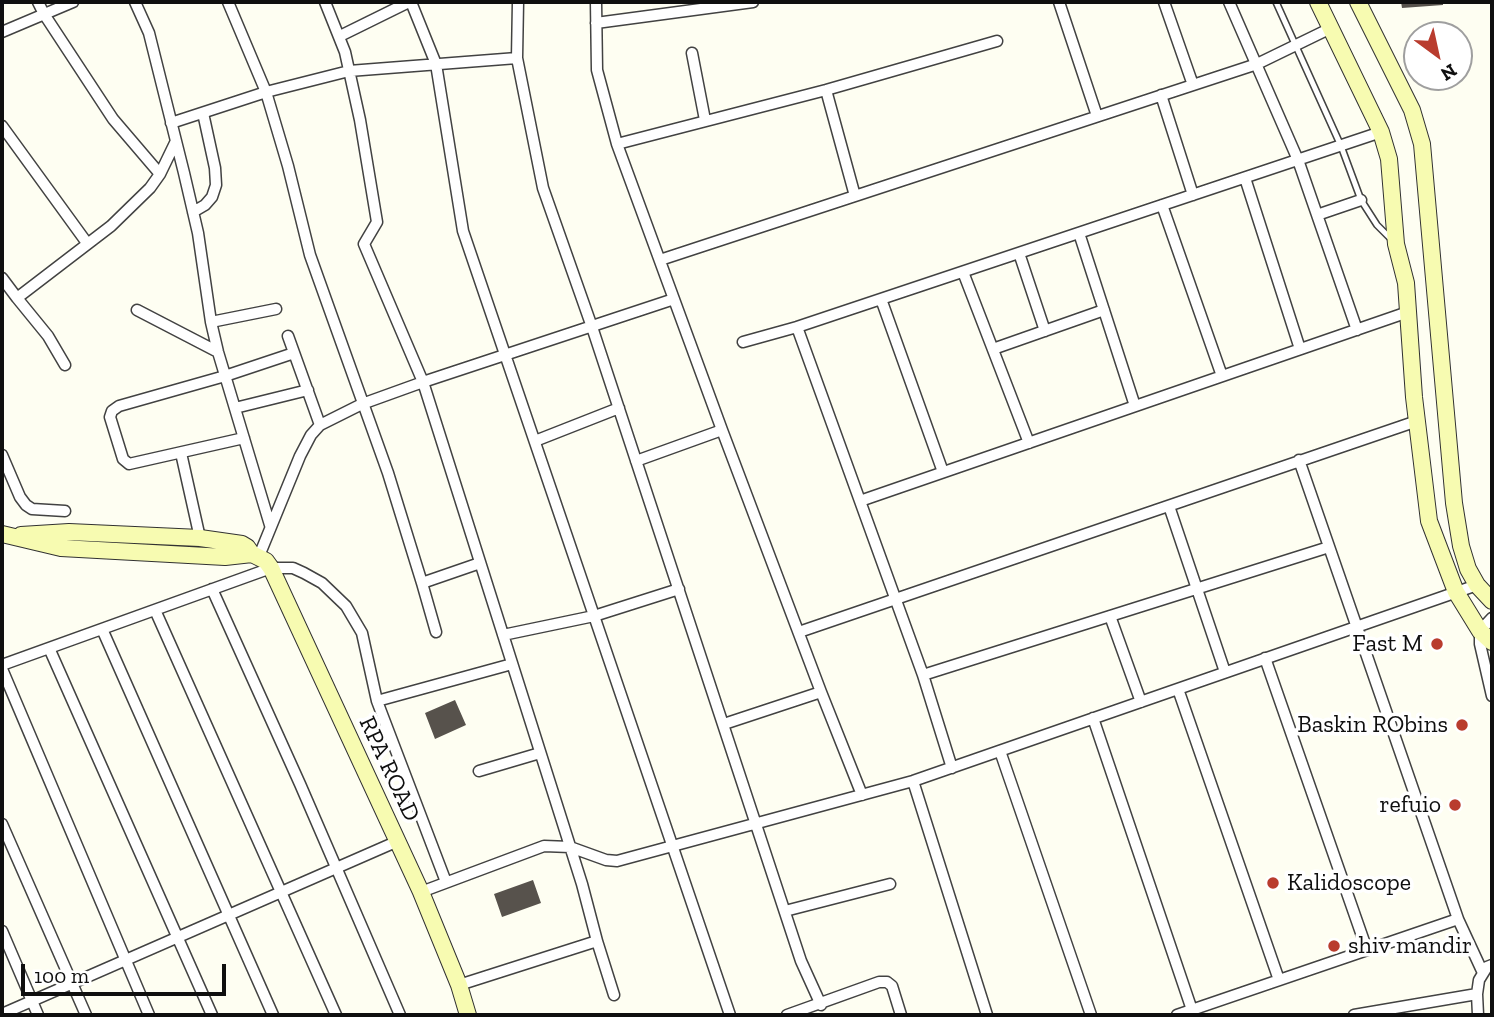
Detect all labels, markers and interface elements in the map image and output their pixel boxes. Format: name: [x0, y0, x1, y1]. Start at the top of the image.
north arrow: [1403, 21, 1473, 91]
text: N: [1436, 59, 1461, 86]
place label: Fast M: [1352, 630, 1423, 658]
marker: Fast M: [1429, 636, 1445, 652]
place label: Baskin RObins: [1297, 711, 1448, 739]
street label: RPA ROAD: [352, 712, 426, 826]
marker: Baskin RObins: [1454, 717, 1470, 733]
place label: refuio: [1379, 791, 1441, 819]
marker: refuio: [1447, 797, 1463, 813]
place label: Kalidoscope: [1287, 869, 1411, 897]
marker: Kalidoscope: [1265, 875, 1281, 891]
place label: shiv mandir: [1348, 932, 1472, 960]
marker: shiv mandir: [1326, 938, 1342, 954]
scale bar: [24, 950, 229, 994]
text: 100 m: [34, 963, 89, 988]

